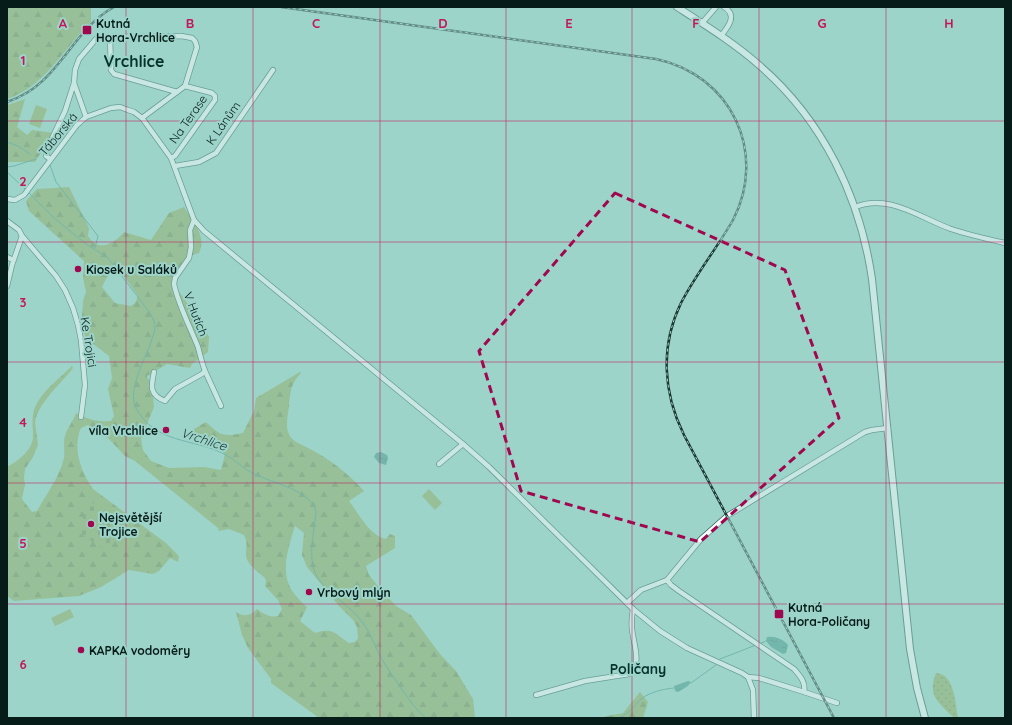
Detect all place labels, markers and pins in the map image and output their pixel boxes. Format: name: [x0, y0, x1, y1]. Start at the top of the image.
place label: Kutná Hora-Vrchlice: [96, 16, 175, 45]
marker: Kutná Hora-Vrchlice: [81, 24, 93, 36]
place label: Kiosek u Saláků: [86, 262, 177, 277]
marker: Kiosek u Saláků: [73, 264, 83, 274]
place label: víla Vrchlice: [89, 423, 158, 438]
marker: víla Vrchlice: [161, 425, 171, 435]
place label: Nejsvětější Trojice: [99, 510, 163, 539]
marker: Nejsvětější Trojice: [86, 519, 96, 529]
place label: Vrbový mlýn: [317, 585, 391, 600]
marker: Vrbový mlýn: [304, 587, 314, 597]
place label: Kutná Hora-Poličany: [788, 600, 870, 629]
marker: Kutná Hora-Poličany: [773, 608, 785, 620]
place label: KAPKA vodoměry: [89, 643, 190, 658]
marker: KAPKA vodoměry: [76, 645, 86, 655]

